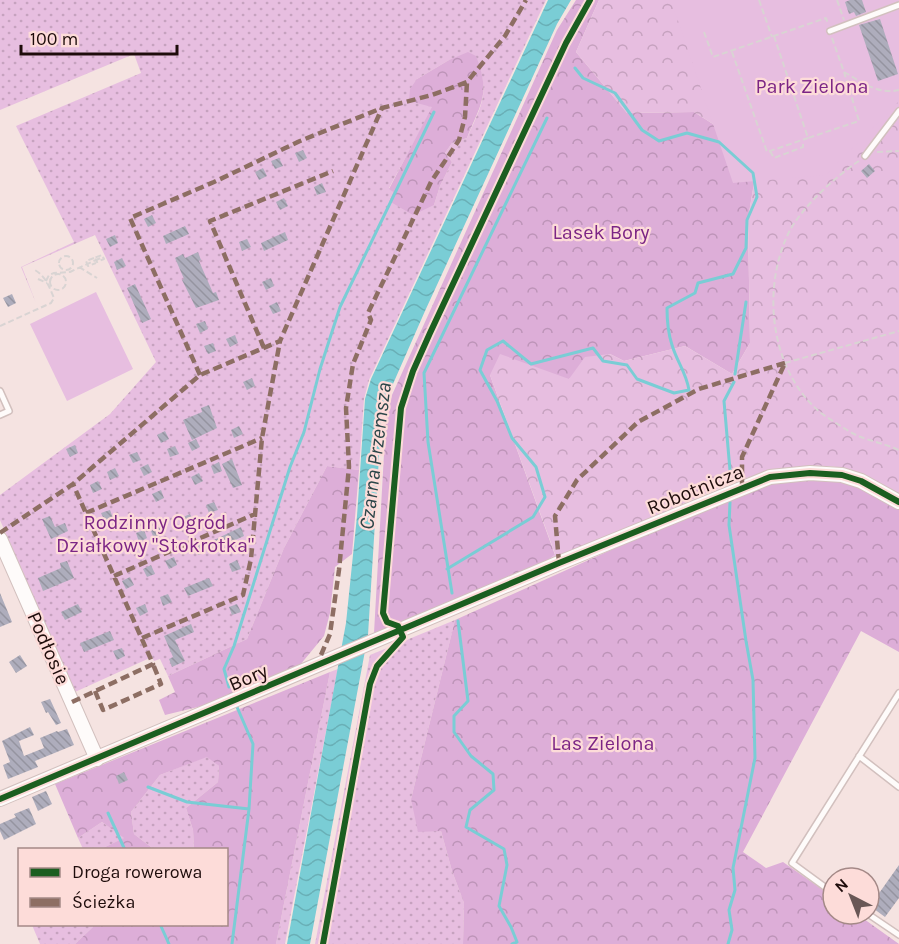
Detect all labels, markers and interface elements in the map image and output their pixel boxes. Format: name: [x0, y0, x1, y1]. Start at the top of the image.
scale bar: [21, 18, 177, 56]
text: 100 m: [30, 28, 78, 50]
park label: Park Zielona: [756, 75, 869, 98]
park label: Lasek Bory: [552, 221, 650, 244]
water label: Czarna Przemsza: [354, 381, 396, 531]
street label: Robotnicza: [643, 460, 747, 519]
park label: Rodzinny Ogród Działkowy "Stokrotka": [56, 511, 254, 557]
street label: Podłosie: [22, 608, 75, 688]
street label: Bory: [225, 659, 271, 696]
park label: Las Zielona: [551, 732, 655, 755]
legend: [18, 848, 228, 926]
text: Droga rowerowa: [72, 861, 203, 883]
north arrow: [821, 866, 881, 926]
text: N: [831, 874, 852, 896]
text: Ścieżka: [72, 890, 135, 913]

